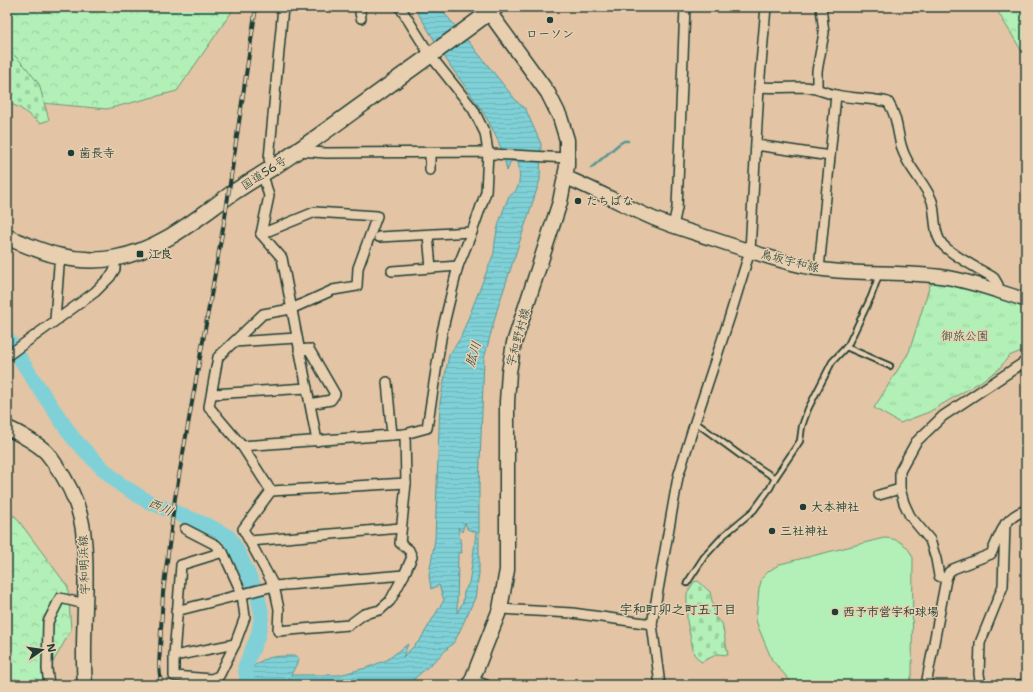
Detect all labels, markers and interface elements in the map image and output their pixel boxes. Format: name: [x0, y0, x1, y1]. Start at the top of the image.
marker: ローソン: [545, 15, 555, 25]
place label: ローソン: [526, 26, 574, 42]
place label: 歯長寺: [79, 145, 115, 161]
marker: 歯長寺: [66, 148, 76, 158]
street label: 国道56号: [238, 152, 290, 194]
place label: たちばな: [586, 193, 634, 209]
marker: たちばな: [573, 196, 583, 206]
place label: 江良: [148, 246, 172, 262]
street label: 鳥坂宇和線: [759, 246, 821, 276]
marker: 江良: [135, 249, 145, 259]
street label: 宇和野村線: [503, 306, 533, 368]
park label: 御旅公園: [941, 328, 989, 344]
water label: 肱川: [461, 339, 485, 369]
water label: 西川: [146, 494, 176, 520]
place label: 大本神社: [811, 499, 859, 515]
marker: 大本神社: [798, 502, 808, 512]
place label: 三社神社: [780, 523, 828, 539]
marker: 三社神社: [767, 526, 777, 536]
street label: 宇和明浜線: [75, 535, 93, 595]
district label: 宇和町卯之町五丁目: [619, 601, 737, 618]
place label: 西予市営宇和球場: [843, 604, 939, 620]
marker: 西予市営宇和球場: [830, 607, 840, 617]
north arrow: [22, 630, 62, 670]
text: N: [43, 642, 60, 654]

